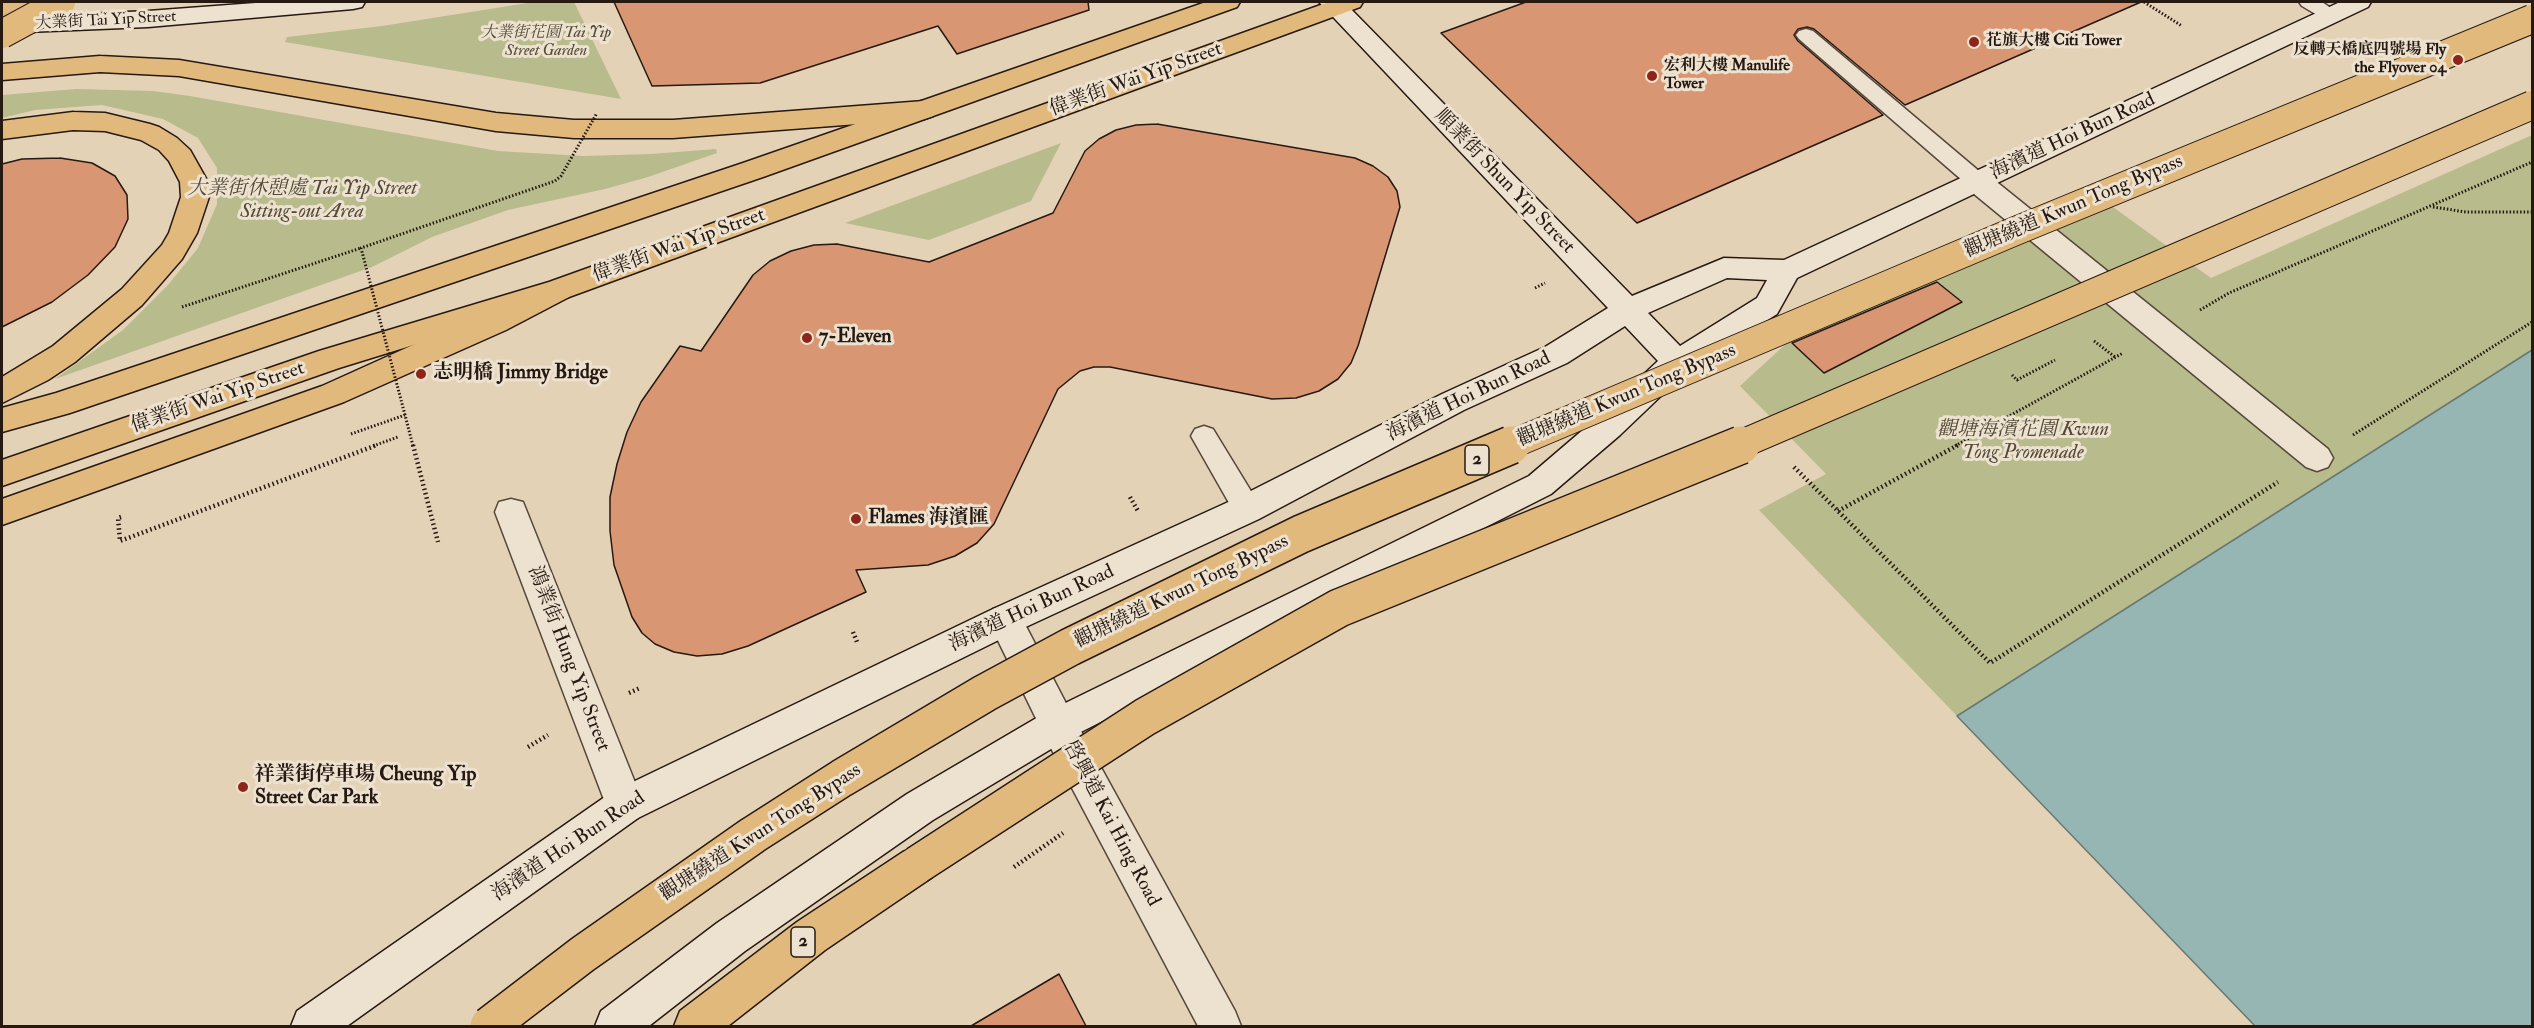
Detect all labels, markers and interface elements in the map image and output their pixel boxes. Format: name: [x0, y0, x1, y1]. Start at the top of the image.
street label: 大業街 Tai Yip Street: [35, 8, 177, 34]
park label: 大業街花園 Tai Yip Street Garden: [481, 24, 611, 62]
place label: 花旗大樓 Citi Tower: [1986, 32, 2122, 52]
marker: 花旗大樓 Citi Tower: [1967, 35, 1981, 49]
street label: 偉業街 Wai Yip Street: [1046, 38, 1226, 122]
place label: 反轉天橋底四號場 Fly the Flyover 04: [2294, 41, 2446, 79]
marker: 反轉天橋底四號場 Fly the Flyover 04: [2451, 53, 2465, 67]
place label: 宏利大樓 Manulife Tower: [1664, 57, 1790, 95]
marker: 宏利大樓 Manulife Tower: [1645, 69, 1659, 83]
street label: 海濱道 Hoi Bun Road: [1987, 88, 2159, 186]
street label: 順業街 Shun Yip Street: [1429, 105, 1579, 259]
street label: 觀塘繞道 Kwun Tong Bypass: [1961, 150, 2187, 264]
park label: 大業街休憩處 Tai Yip Street Sitting-out Area: [187, 178, 417, 225]
street label: 偉業街 Wai Yip Street: [589, 204, 769, 288]
place label: 7-Eleven: [819, 326, 892, 350]
marker: 7-Eleven: [800, 331, 814, 345]
street label: 觀塘繞道 Kwun Tong Bypass: [1514, 339, 1740, 453]
street label: 海濱道 Hoi Bun Road: [1383, 347, 1555, 447]
street label: 偉業街 Wai Yip Street: [128, 357, 308, 439]
place label: 志明橋 Jimmy Bridge: [433, 362, 608, 386]
marker: 志明橋 Jimmy Bridge: [414, 367, 428, 381]
park label: 觀塘海濱花園 Kwun Tong Promenade: [1937, 419, 2109, 466]
road number: 2: [1465, 445, 1489, 475]
place label: Flames 海濱匯: [868, 507, 989, 531]
marker: Flames 海濱匯: [849, 512, 863, 526]
street label: 觀塘繞道 Kwun Tong Bypass: [1071, 530, 1293, 654]
street label: 海濱道 Hoi Bun Road: [946, 560, 1118, 658]
street label: 鴻業街 Hung Yip Street: [522, 563, 614, 755]
street label: 啓興道 Kai Hing Road: [1057, 737, 1165, 911]
street label: 觀塘繞道 Kwun Tong Bypass: [656, 759, 866, 907]
place label: 祥業街停車場 Cheung Yip Street Car Park: [255, 764, 476, 811]
marker: 祥業街停車場 Cheung Yip Street Car Park: [236, 780, 250, 794]
street label: 海濱道 Hoi Bun Road: [488, 787, 650, 907]
road number: 2: [791, 927, 815, 957]

